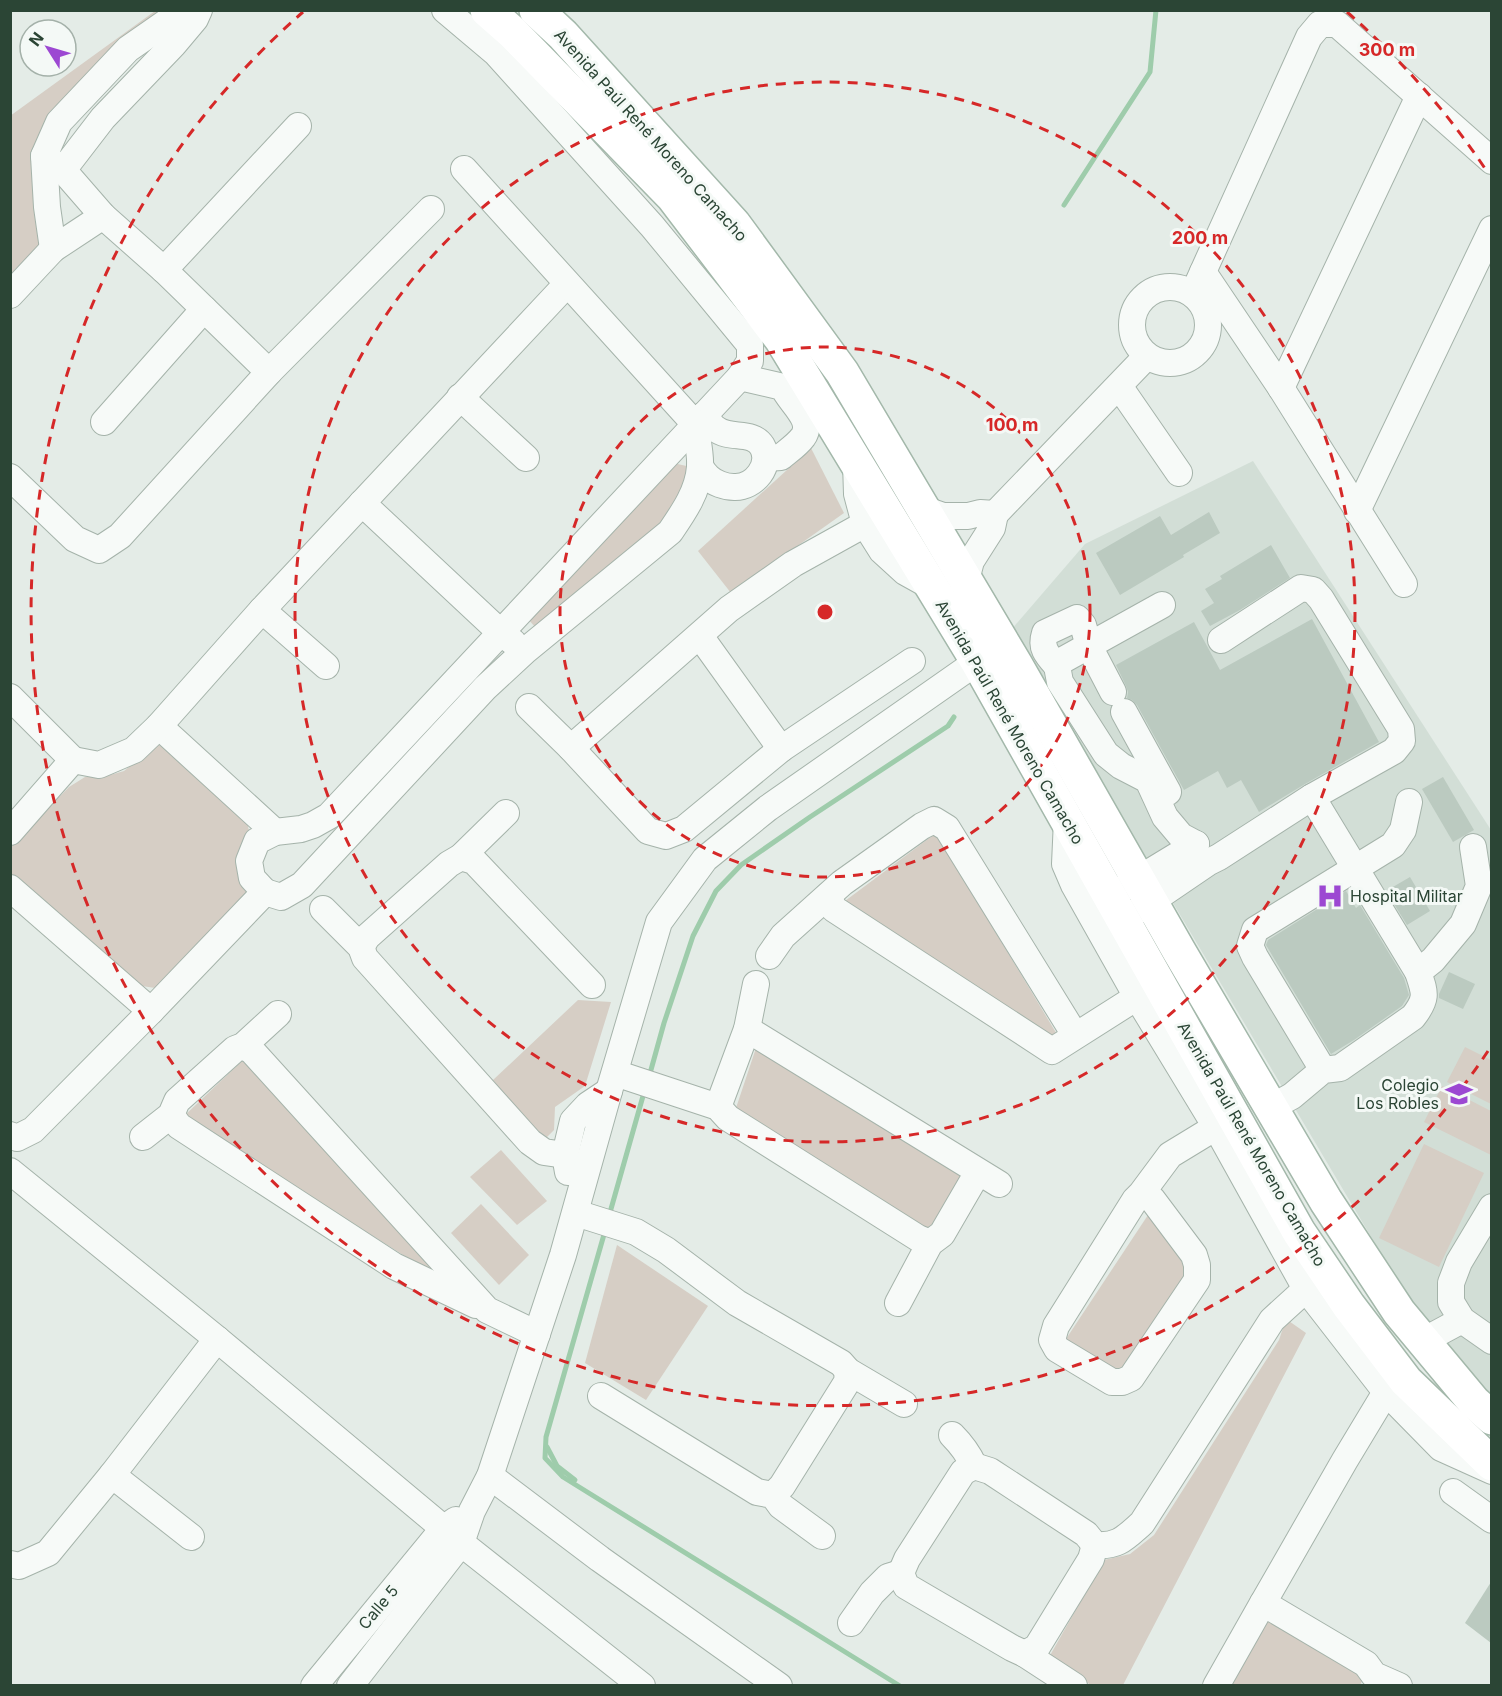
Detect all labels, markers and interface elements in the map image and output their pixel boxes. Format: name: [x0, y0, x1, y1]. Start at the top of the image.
north arrow: [18, 18, 78, 78]
street label: Avenida Paúl René Moreno Camacho: [550, 25, 752, 245]
text: N: [24, 28, 48, 50]
text: 300 m: [1359, 39, 1415, 60]
text: 200 m: [1172, 227, 1228, 248]
text: 100 m: [986, 414, 1038, 435]
street label: Avenida Paúl René Moreno Camacho: [932, 596, 1088, 848]
centre of rings: [815, 602, 835, 622]
hospital icon: Hospital Militar: [1315, 881, 1345, 911]
place label: Hospital Militar: [1350, 886, 1463, 906]
street label: Avenida Paúl René Moreno Camacho: [1174, 1018, 1330, 1270]
place label: Colegio Los Robles: [1356, 1075, 1439, 1113]
school or university icon: Colegio Los Robles: [1444, 1079, 1474, 1109]
street label: Calle 5: [354, 1581, 402, 1633]

